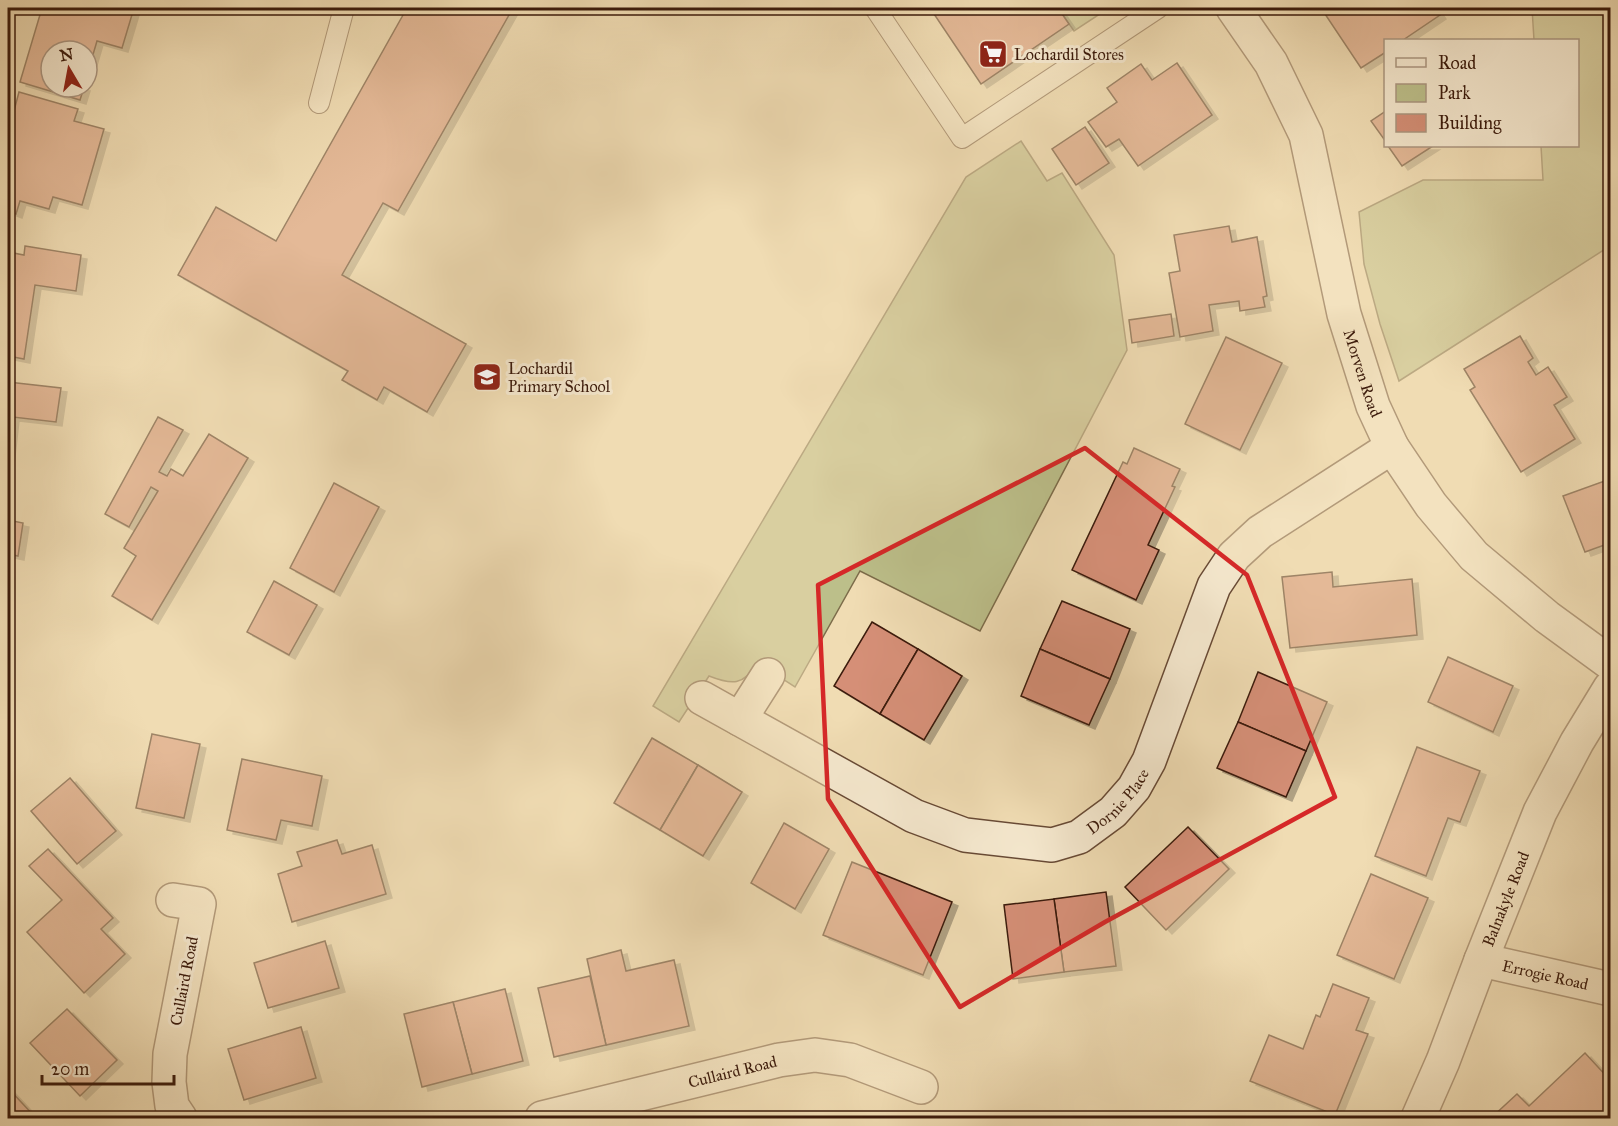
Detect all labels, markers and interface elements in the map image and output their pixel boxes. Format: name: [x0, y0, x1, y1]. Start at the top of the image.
supermarket icon: Lochardil Stores: [977, 38, 1009, 70]
north arrow: [39, 39, 99, 99]
legend: [1384, 39, 1579, 147]
text: N: [58, 44, 75, 65]
place label: Lochardil Stores: [1014, 45, 1124, 64]
text: Road: [1438, 52, 1476, 74]
text: Park: [1438, 82, 1471, 104]
text: Building: [1438, 112, 1502, 135]
street label: Morven Road: [1340, 327, 1386, 420]
place label: Lochardil Primary School: [508, 359, 611, 396]
school or university icon: Lochardil Primary School: [471, 361, 503, 393]
street label: Dornie Place: [1083, 765, 1153, 838]
street label: Balnakyle Road: [1478, 849, 1533, 949]
street label: Cullaird Road: [166, 935, 202, 1027]
street label: Errogie Road: [1501, 956, 1590, 993]
scale bar: [42, 1048, 174, 1086]
street label: Cullaird Road: [686, 1051, 779, 1091]
text: 20 m: [51, 1058, 89, 1080]

